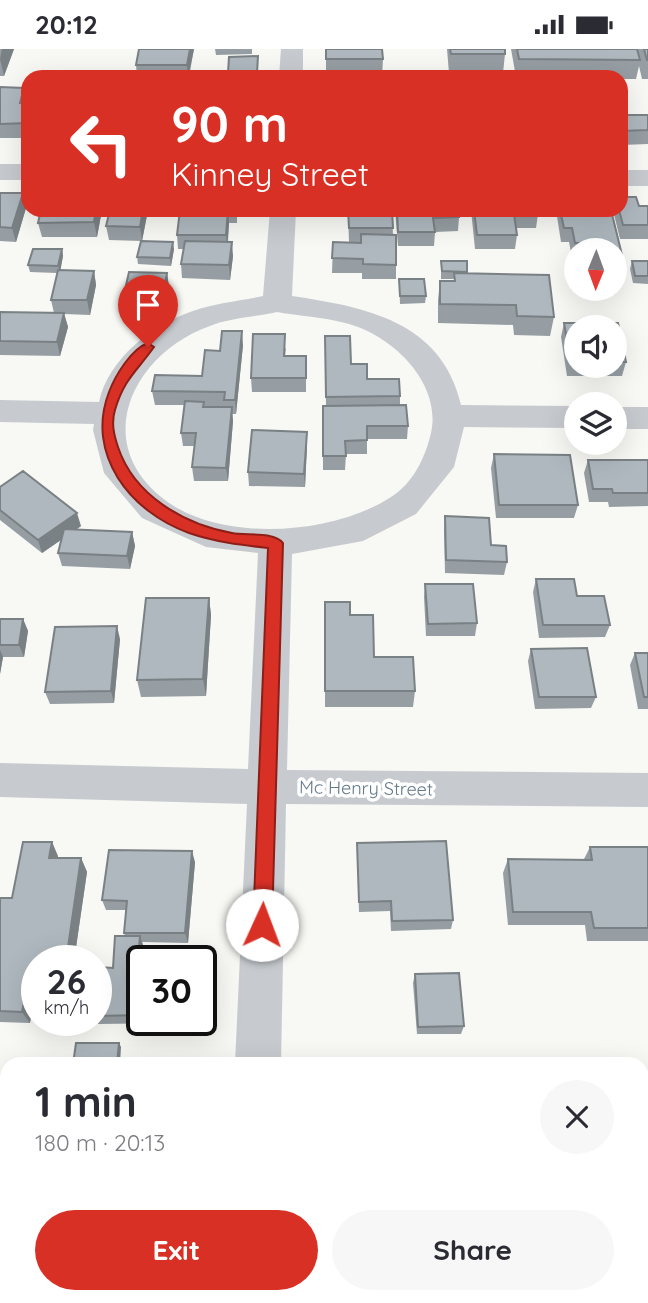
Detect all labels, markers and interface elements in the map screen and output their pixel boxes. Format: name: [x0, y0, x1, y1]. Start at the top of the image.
text: 20:12: [35, 8, 98, 41]
text: 90 m: [171, 93, 288, 154]
icon: left: [56, 98, 147, 189]
text: Kinney Street: [171, 154, 369, 194]
north arrow: [564, 238, 626, 301]
map controls: [564, 238, 627, 455]
pin: [118, 275, 178, 347]
icon: arrive: [129, 286, 167, 324]
button: sound: [564, 315, 627, 378]
button: layers: [564, 392, 627, 455]
street label: Mc Henry Street: [299, 775, 433, 801]
position arrow: [225, 888, 299, 962]
speed limit sign: 30: [126, 945, 217, 1036]
text: 26: [47, 959, 86, 1003]
text: km/h: [44, 996, 89, 1019]
text: 1 min: [35, 1075, 137, 1128]
button: close: [540, 1080, 614, 1154]
text: 180 m · 20:13: [35, 1128, 165, 1157]
button: Exit: [35, 1210, 318, 1290]
button: Share: [332, 1210, 614, 1290]

